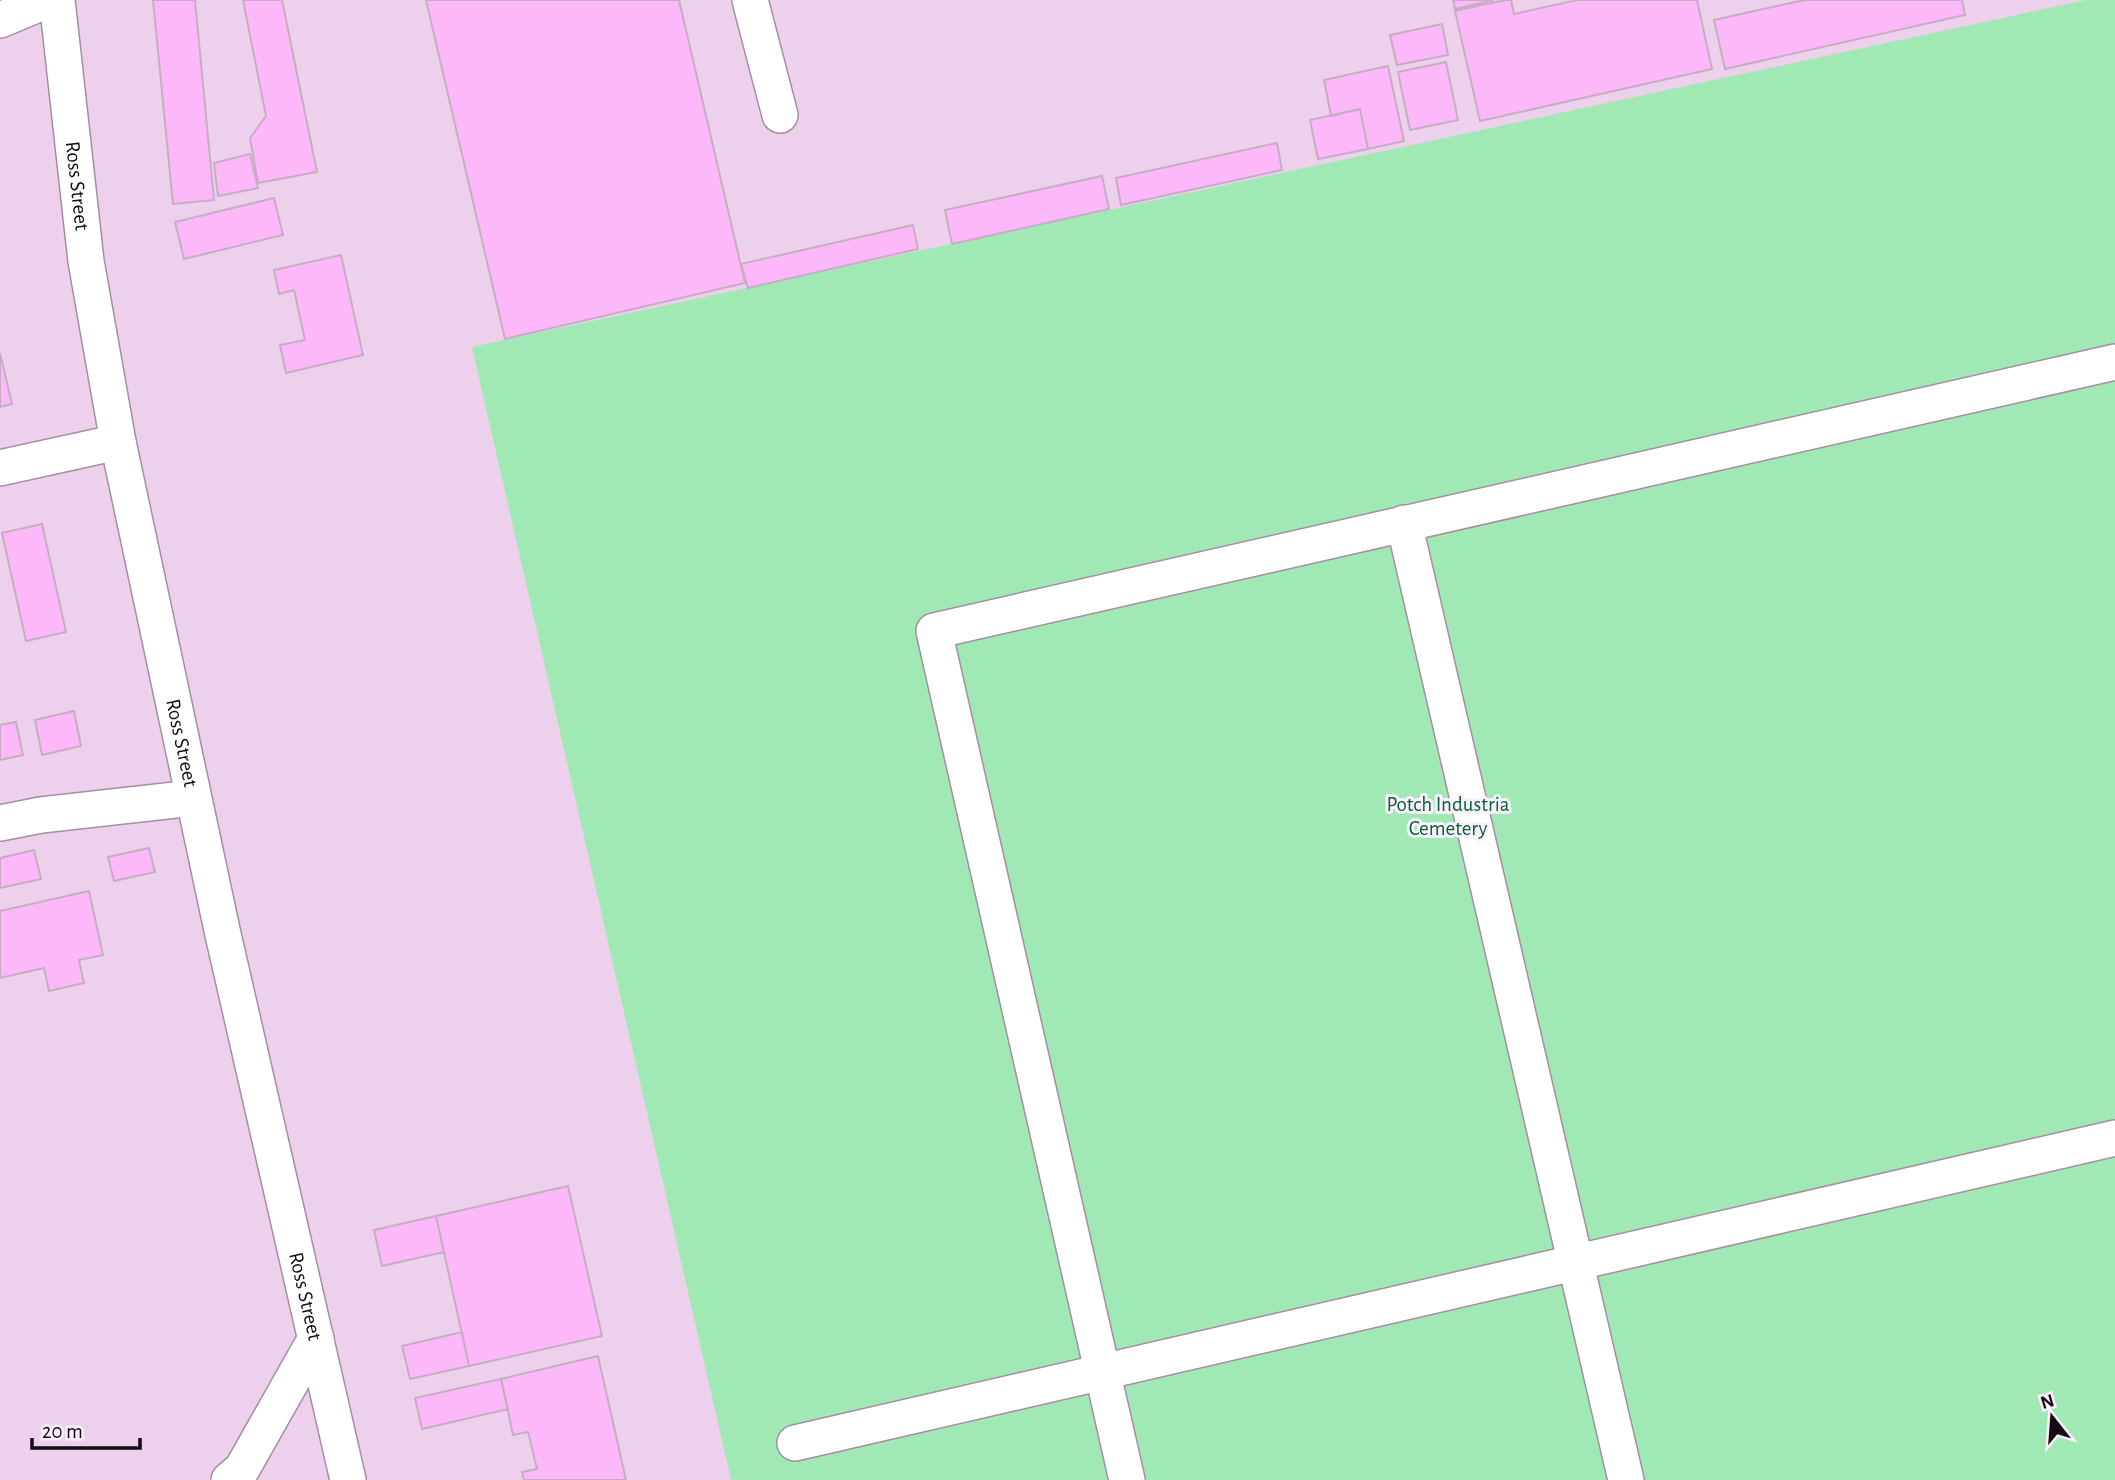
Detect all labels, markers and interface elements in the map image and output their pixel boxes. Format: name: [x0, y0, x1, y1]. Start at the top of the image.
street label: Ross Street: [62, 140, 93, 232]
street label: Ross Street: [162, 697, 202, 789]
park label: Potch Industria Cemetery: [1386, 794, 1510, 839]
street label: Ross Street: [286, 1250, 326, 1343]
north arrow: [2017, 1382, 2087, 1452]
text: N: [2038, 1391, 2057, 1413]
scale bar: [32, 1406, 140, 1450]
text: 20 m: [42, 1421, 83, 1442]

